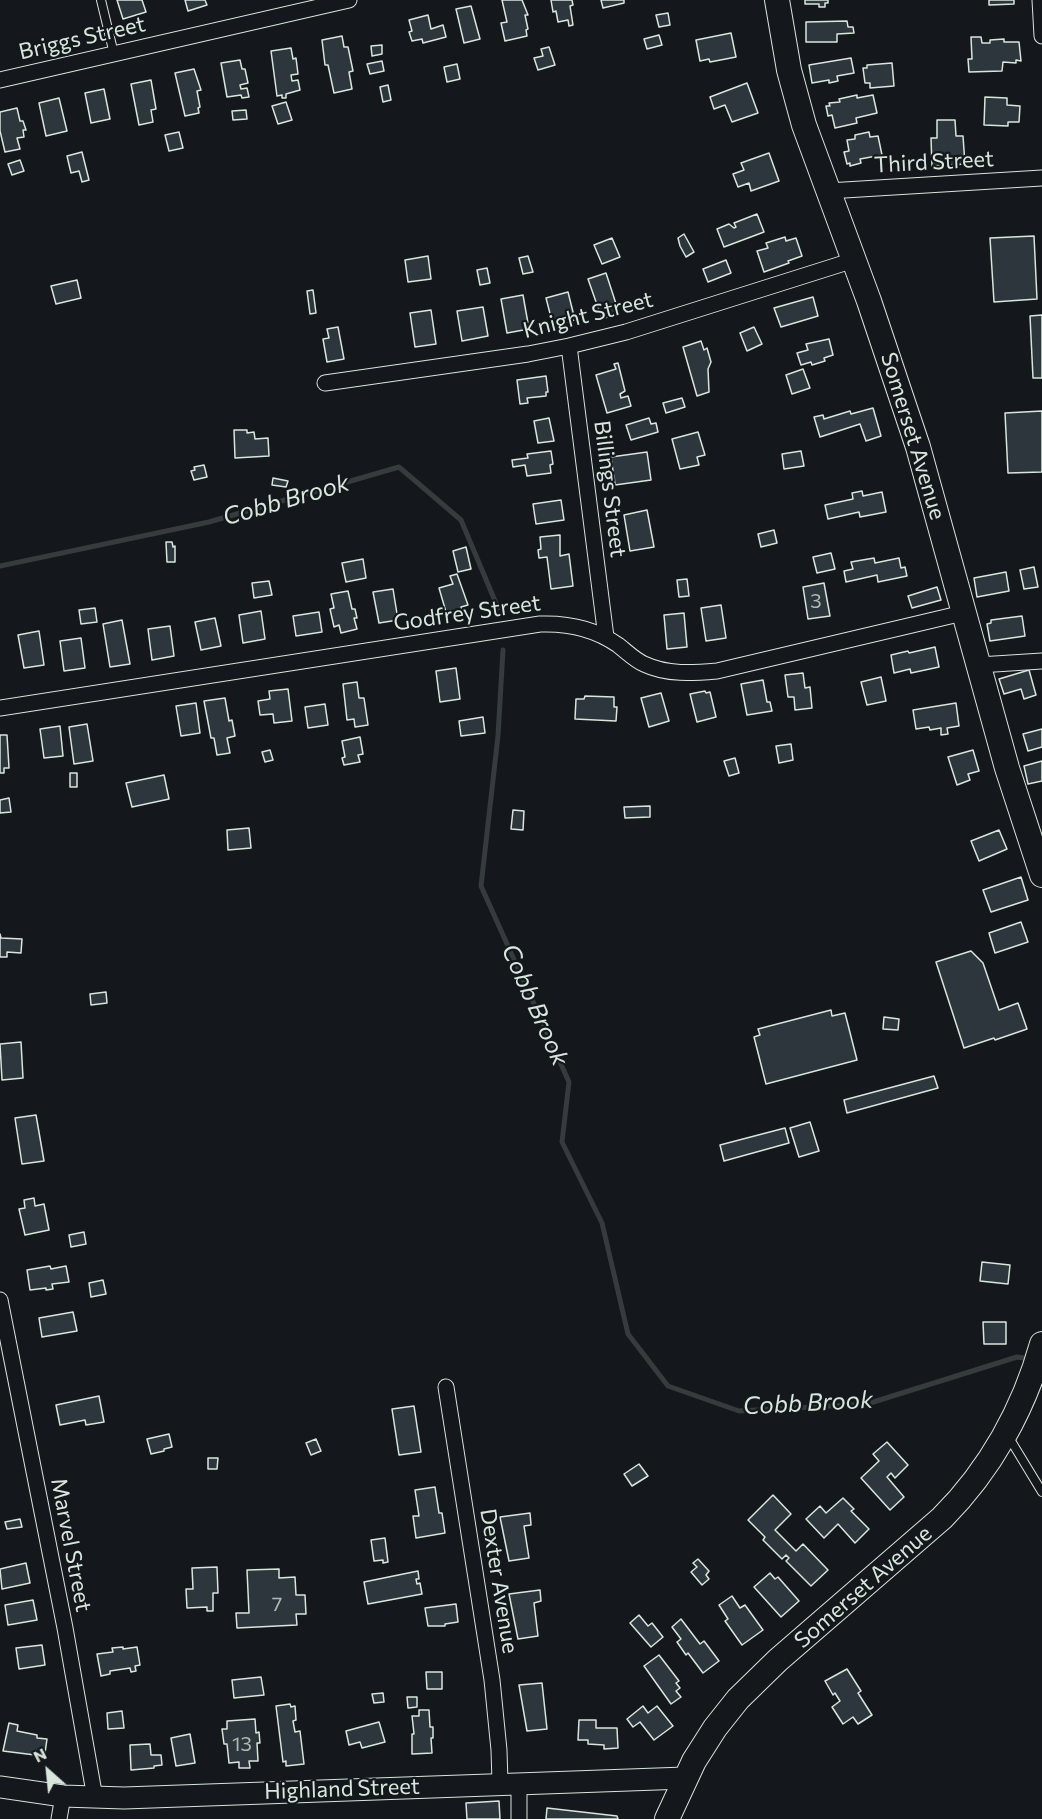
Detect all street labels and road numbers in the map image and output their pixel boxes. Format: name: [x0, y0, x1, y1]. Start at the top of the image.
street label: Briggs Street: [16, 11, 148, 65]
street label: Third Street: [873, 146, 995, 178]
street label: Knight Street: [520, 286, 656, 344]
street label: Somerset Avenue: [875, 349, 951, 523]
street label: Billings Street: [589, 419, 631, 559]
street label: Godfrey Street: [392, 590, 542, 636]
street label: Marvel Street: [45, 1476, 97, 1614]
street label: Dexter Avenue: [475, 1507, 523, 1655]
street label: Somerset Avenue: [789, 1520, 937, 1654]
street label: Highland Street: [264, 1773, 420, 1805]

